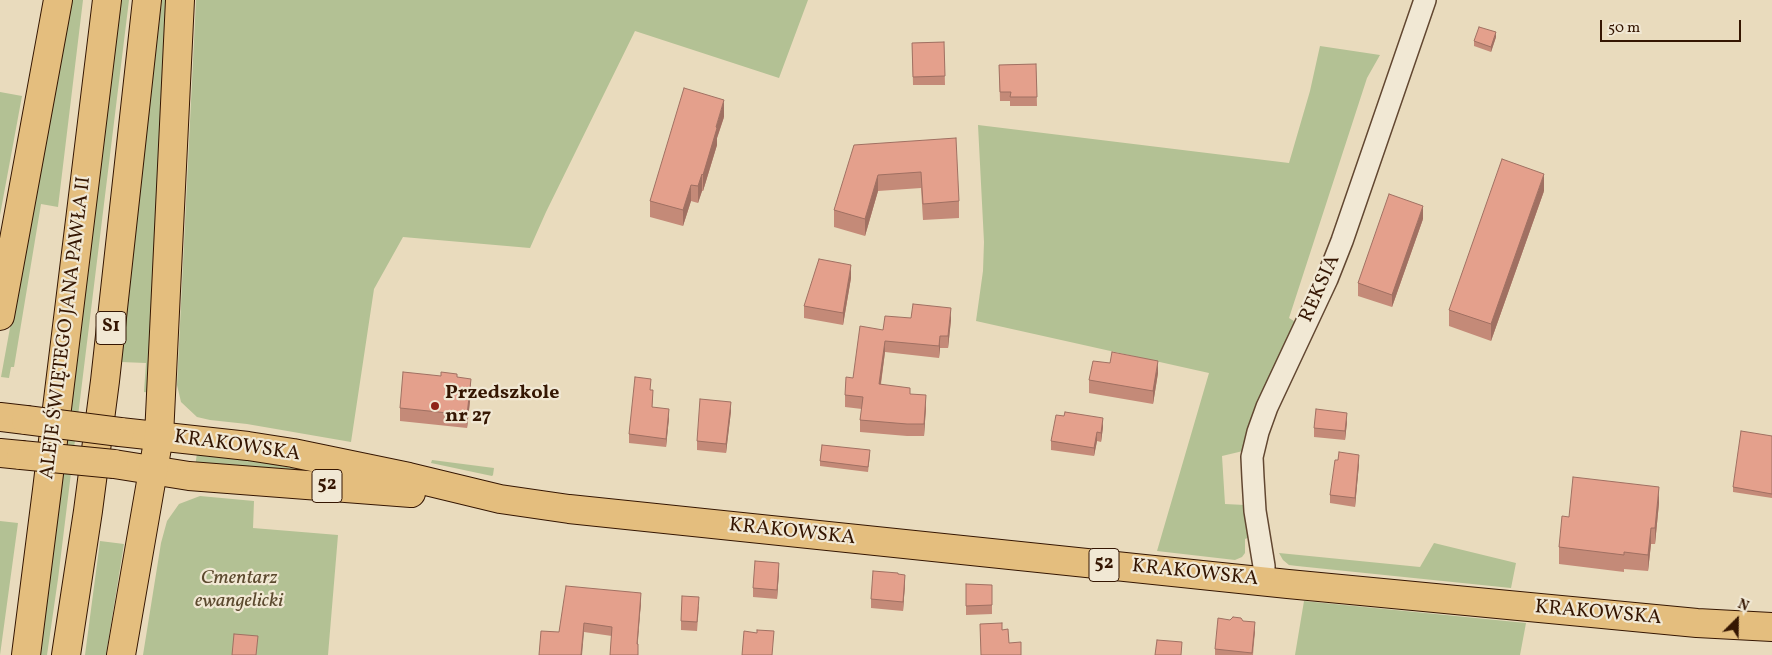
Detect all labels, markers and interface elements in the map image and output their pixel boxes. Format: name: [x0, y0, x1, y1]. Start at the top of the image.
scale bar: [1602, 10, 1743, 42]
text: 50 m: [1608, 18, 1640, 39]
street label: ALEJE ŚWIĘTEGO JANA PAWŁA II: [37, 175, 97, 481]
street label: REKSIA: [1296, 251, 1346, 327]
road number: S1: [96, 312, 126, 344]
place label: Przedszkole nr 27: [445, 382, 560, 429]
marker: Przedszkole nr 27: [429, 400, 441, 412]
street label: KRAKOWSKA: [172, 426, 302, 468]
road number: 52: [312, 470, 342, 502]
street label: KRAKOWSKA: [728, 514, 856, 552]
road number: 52: [1089, 548, 1119, 582]
street label: KRAKOWSKA: [1131, 555, 1259, 593]
park label: Cmentarz ewangelicki: [195, 567, 283, 614]
north arrow: [1712, 595, 1762, 645]
text: N: [1735, 595, 1751, 616]
street label: KRAKOWSKA: [1534, 597, 1662, 631]

